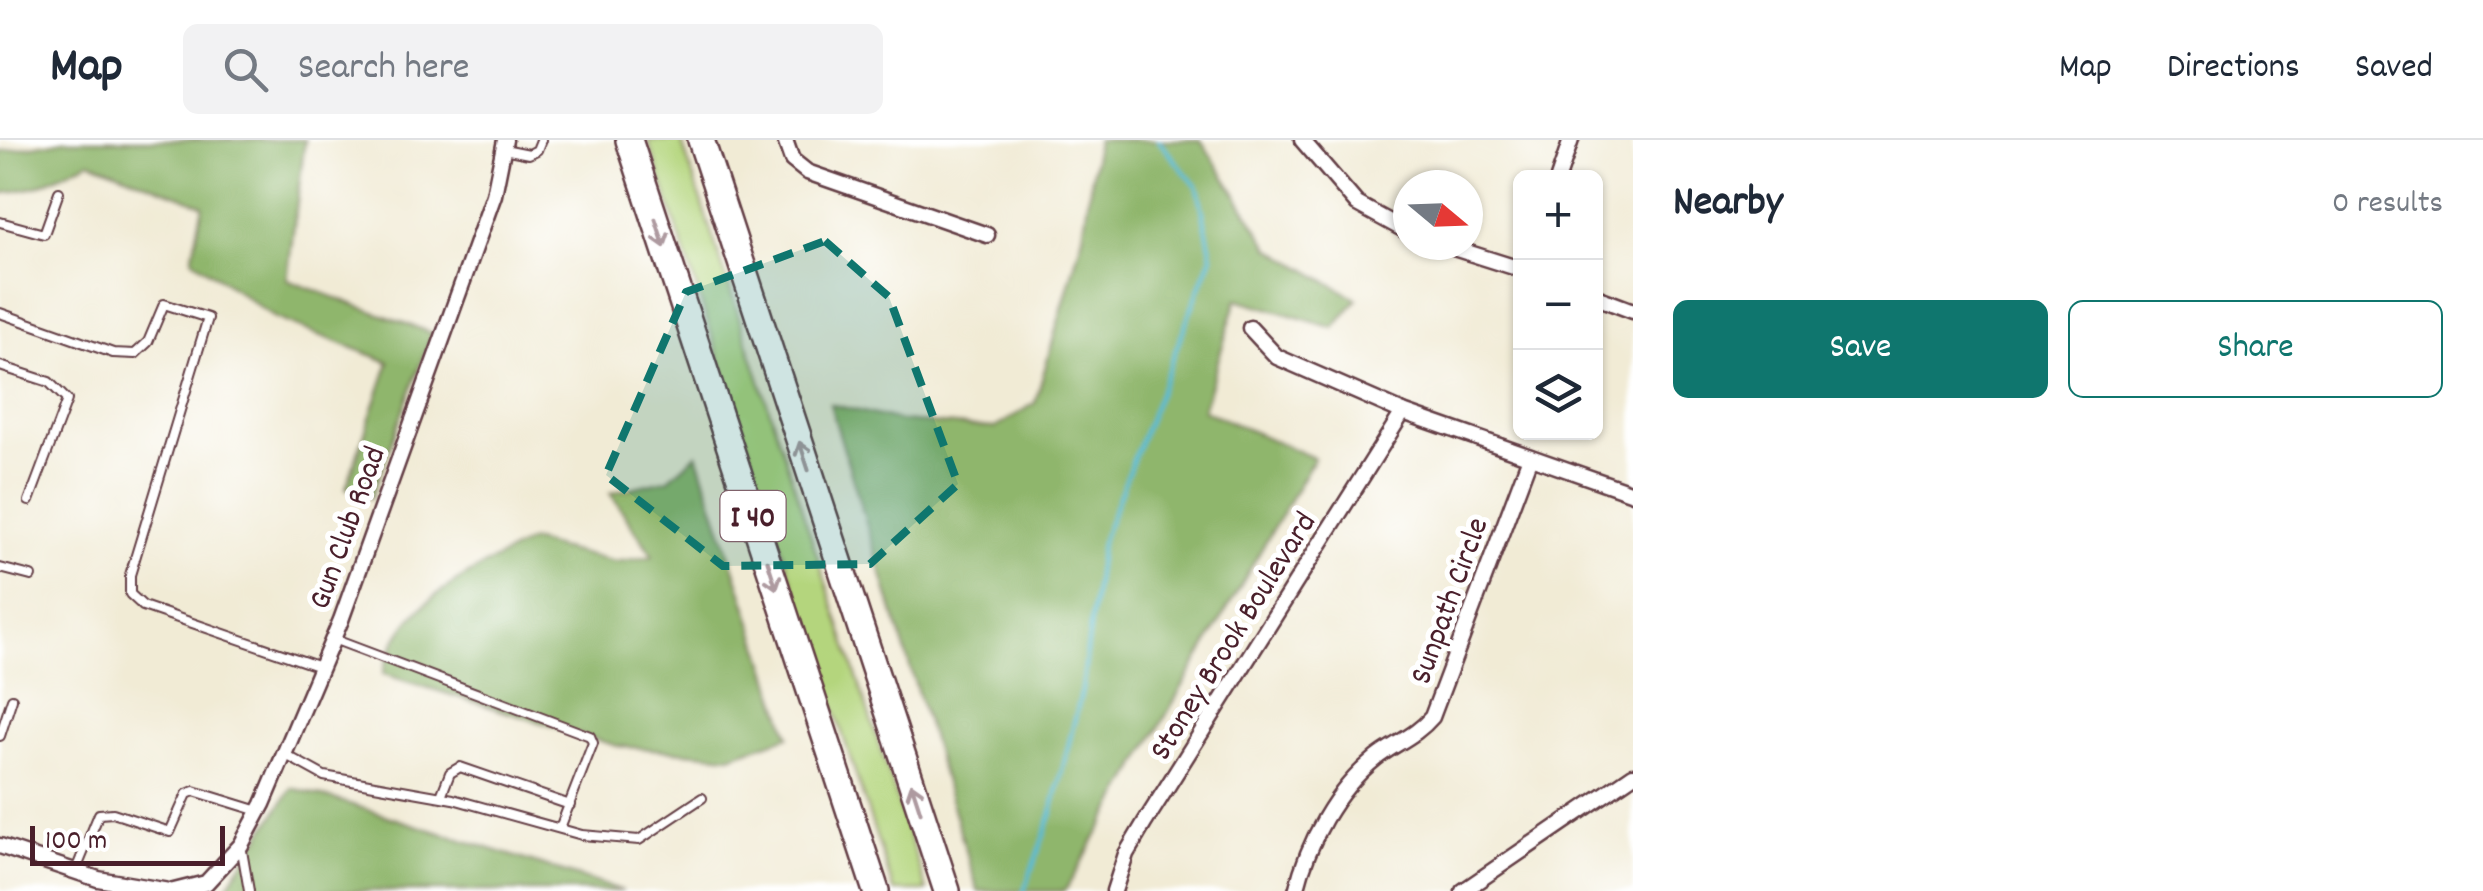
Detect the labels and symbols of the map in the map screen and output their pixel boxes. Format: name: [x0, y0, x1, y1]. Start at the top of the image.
north arrow: [1393, 170, 1483, 260]
one-way arrow: [652, 216, 670, 248]
street label: Gun Club Road: [299, 441, 400, 617]
one-way arrow: [794, 441, 812, 473]
road number: I 40: [720, 491, 786, 541]
street label: Stoney Brook Boulevard: [1140, 504, 1330, 771]
street label: Sunpath Circle: [1400, 512, 1503, 691]
one-way arrow: [764, 558, 782, 590]
one-way arrow: [906, 783, 924, 815]
scale bar: [30, 821, 225, 866]

